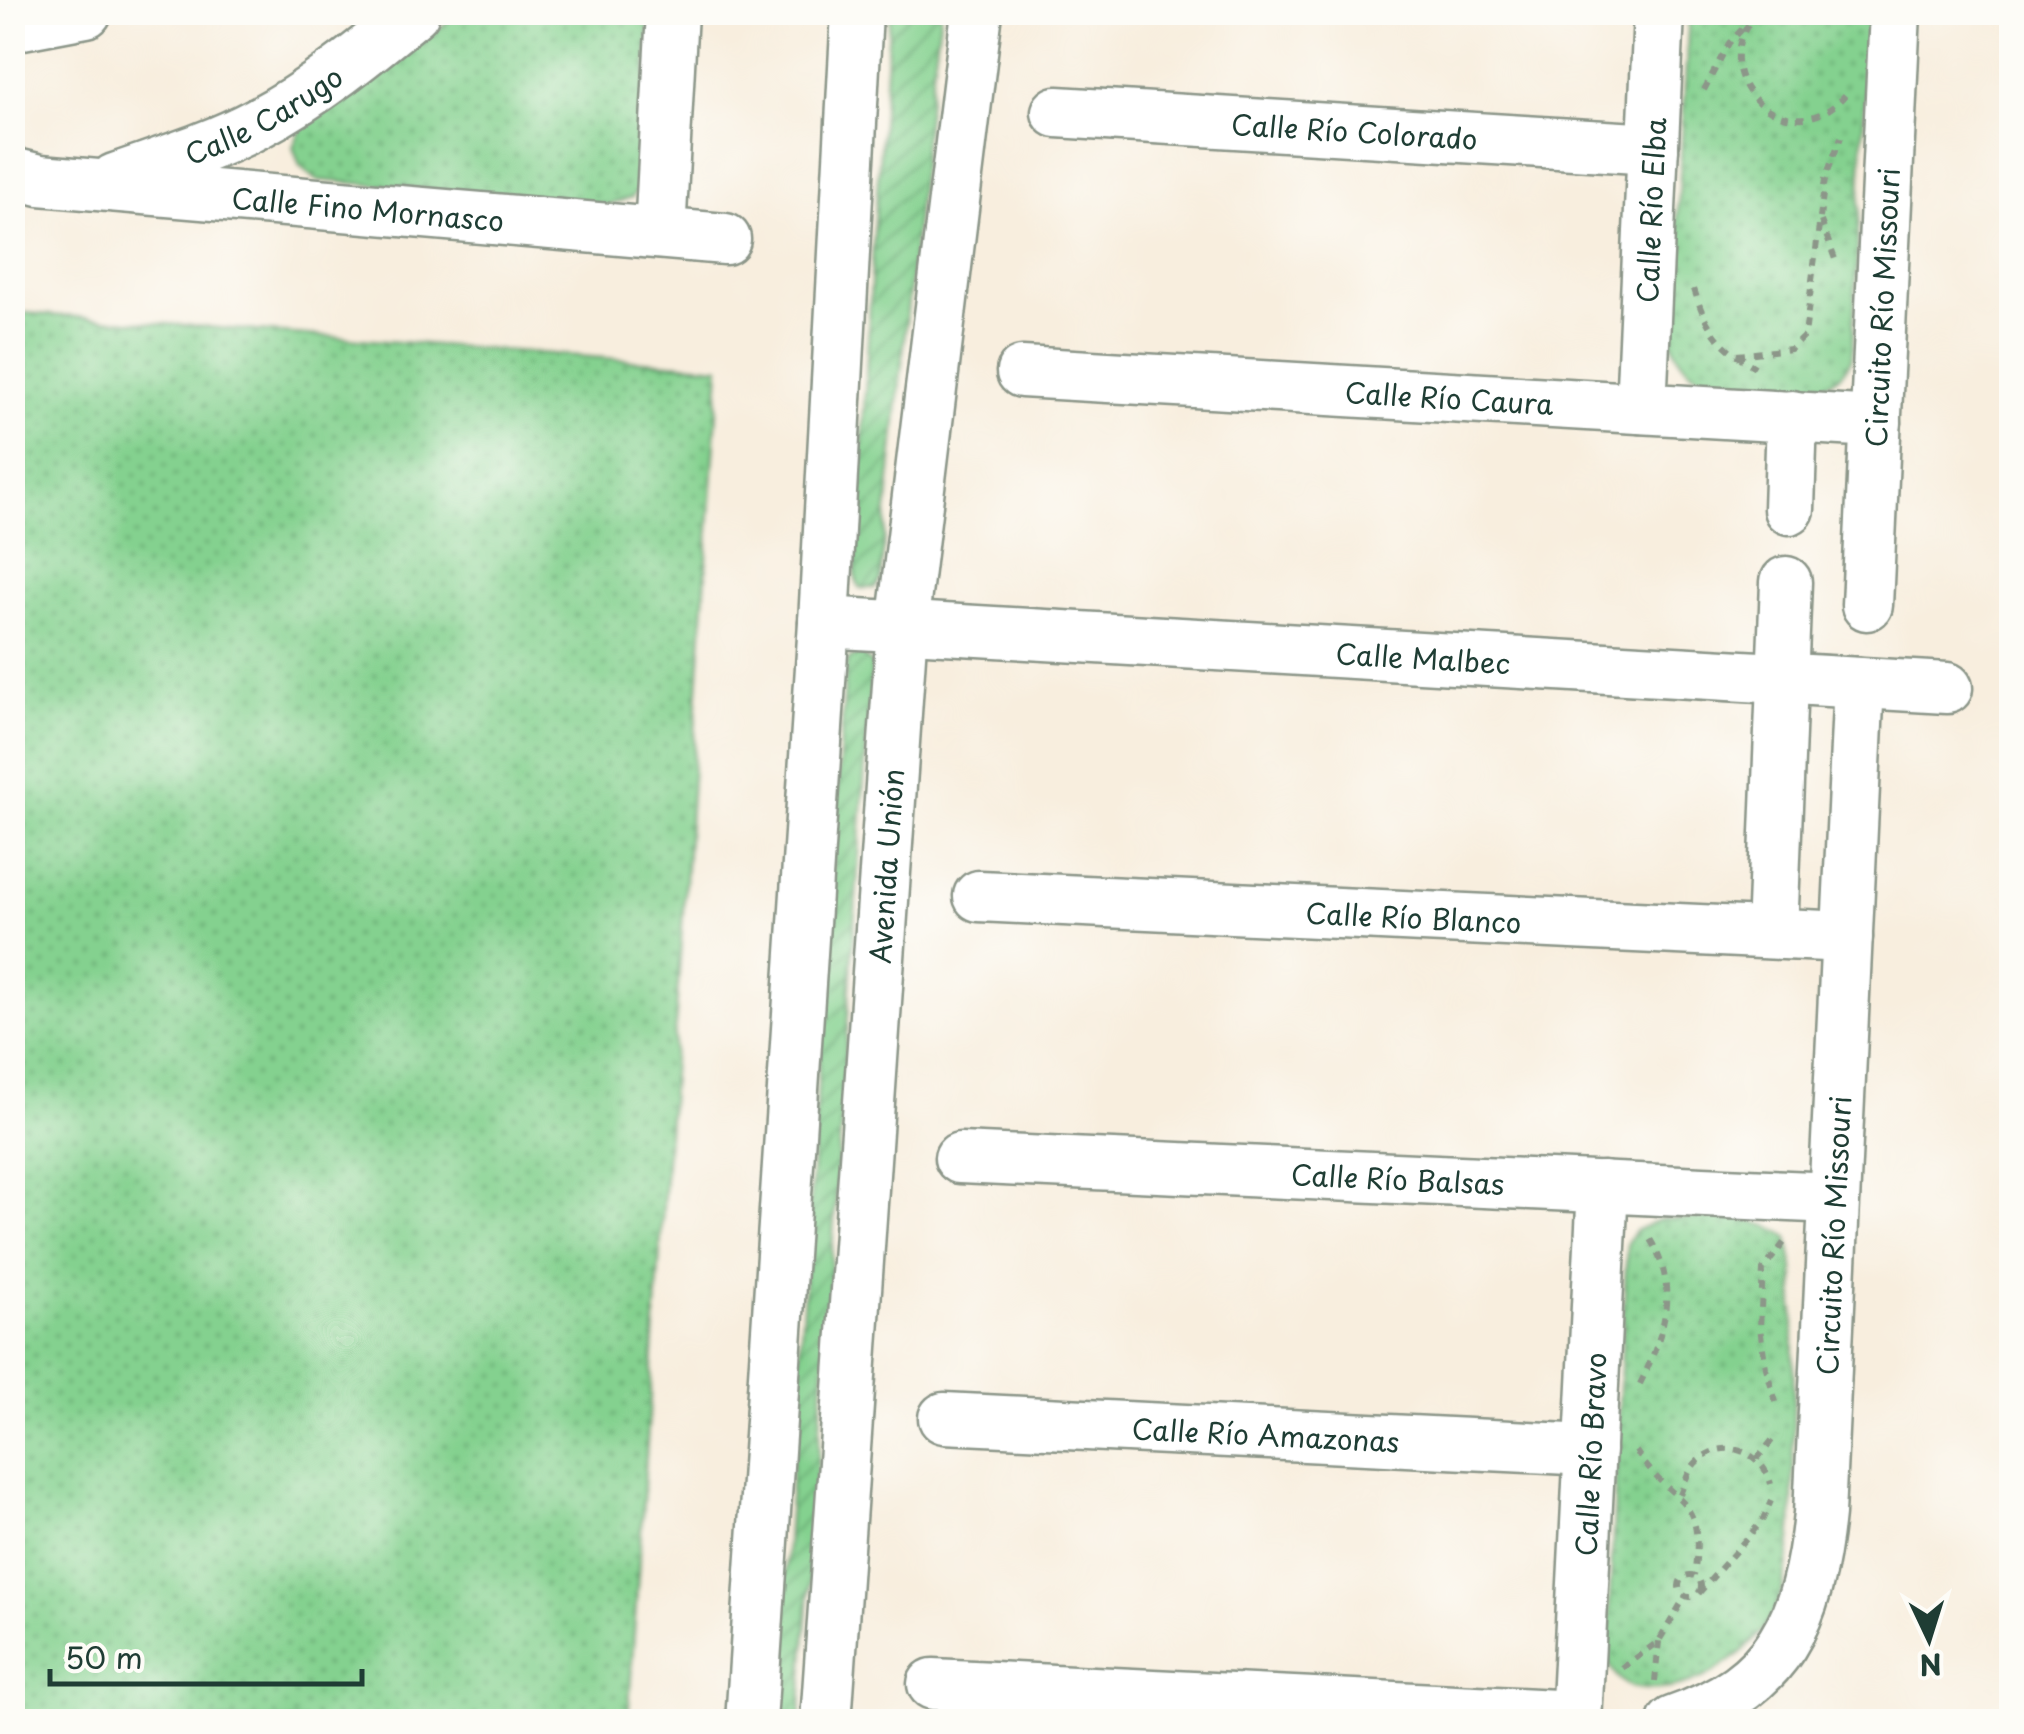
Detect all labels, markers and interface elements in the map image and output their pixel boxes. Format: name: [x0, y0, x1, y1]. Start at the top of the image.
street label: Calle Carugo: [178, 54, 351, 174]
street label: Calle Río Colorado: [1230, 101, 1479, 160]
street label: Calle Río Elba: [1624, 116, 1676, 304]
street label: Circuito Río Missouri: [1853, 167, 1909, 448]
street label: Calle Fino Mornasco: [230, 175, 506, 241]
street label: Calle Río Caura: [1344, 369, 1556, 425]
street label: Calle Malbec: [1334, 631, 1511, 684]
street label: Avenida Unión: [857, 767, 914, 965]
street label: Calle Río Blanco: [1305, 890, 1522, 943]
street label: Circuito Río Missouri: [1804, 1095, 1861, 1376]
street label: Calle Río Balsas: [1290, 1152, 1505, 1204]
street label: Calle Río Bravo: [1563, 1351, 1616, 1557]
street label: Calle Río Amazonas: [1131, 1406, 1400, 1462]
north arrow: [1879, 1589, 1979, 1689]
scale bar: [50, 1624, 362, 1686]
text: 50 m: [65, 1634, 143, 1679]
text: N: [1918, 1643, 1943, 1688]

